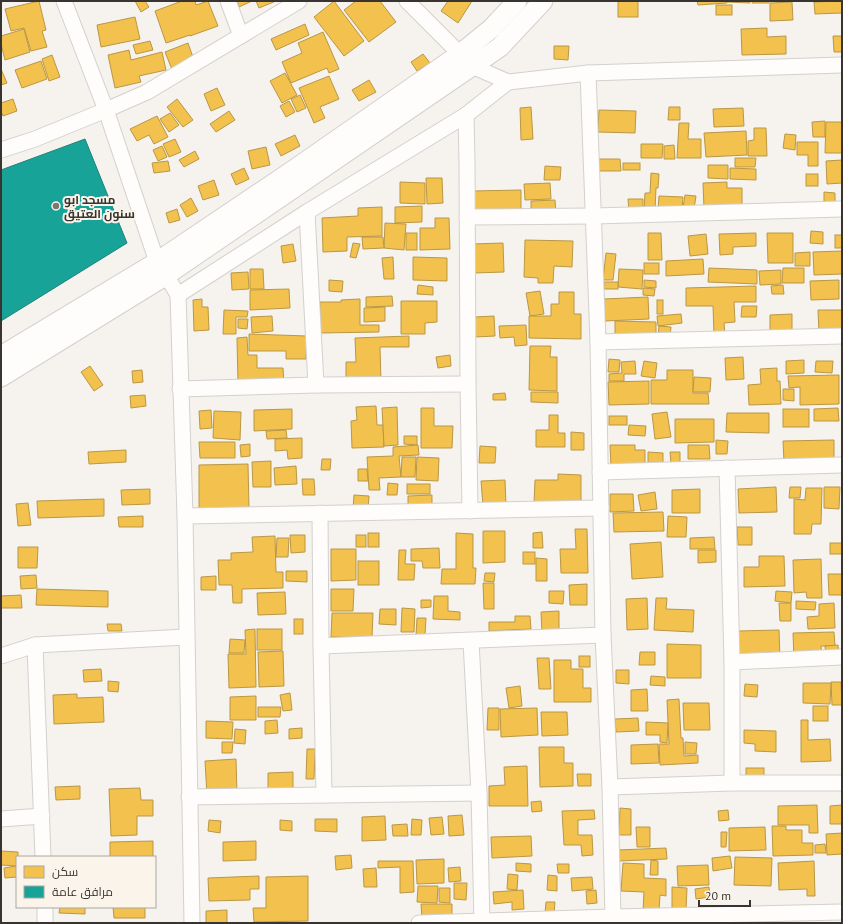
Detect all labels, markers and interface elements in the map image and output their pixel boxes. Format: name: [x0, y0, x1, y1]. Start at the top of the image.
place label: مسجد ابو سنون العتيق: [64, 192, 135, 222]
marker: مسجد ابو سنون العتيق: [51, 201, 61, 211]
legend: [16, 856, 156, 908]
text: سكن: [52, 864, 78, 879]
scale bar: [699, 882, 750, 908]
text: مرافق عامة: [52, 884, 113, 899]
text: 20 m: [705, 888, 731, 903]

